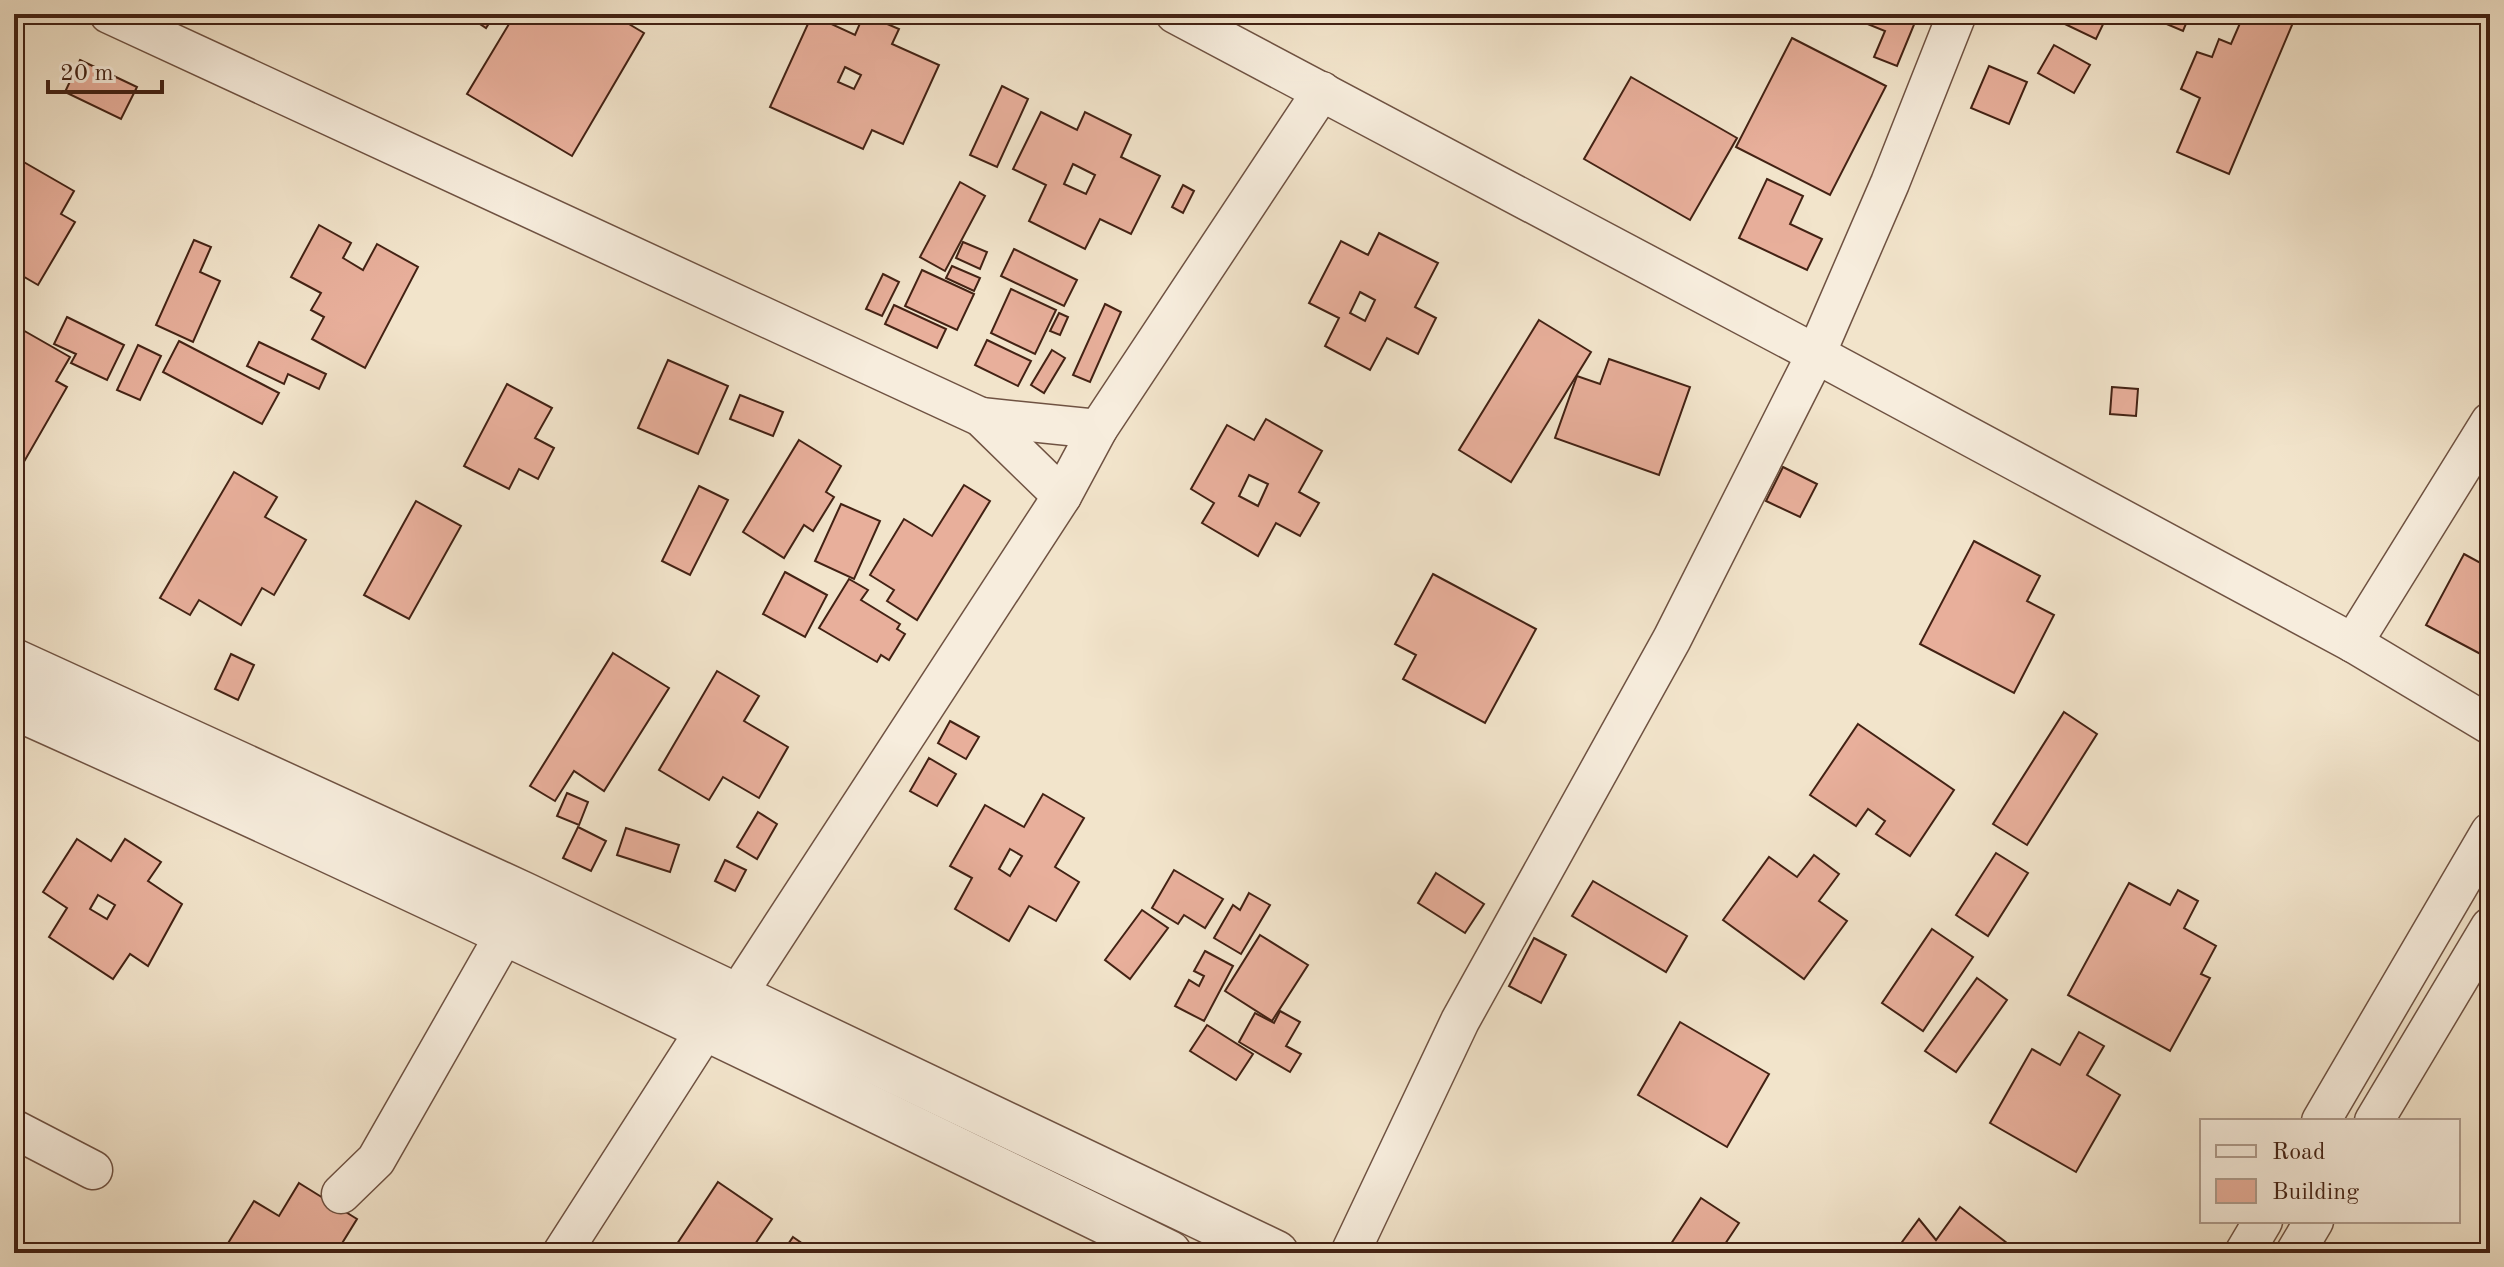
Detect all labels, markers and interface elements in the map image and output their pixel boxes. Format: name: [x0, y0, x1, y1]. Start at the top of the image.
scale bar: [48, 44, 162, 94]
text: 20 m: [60, 62, 114, 86]
legend: [2200, 1119, 2460, 1223]
text: Road: [2272, 1141, 2325, 1165]
text: Building: [2272, 1181, 2359, 1205]

